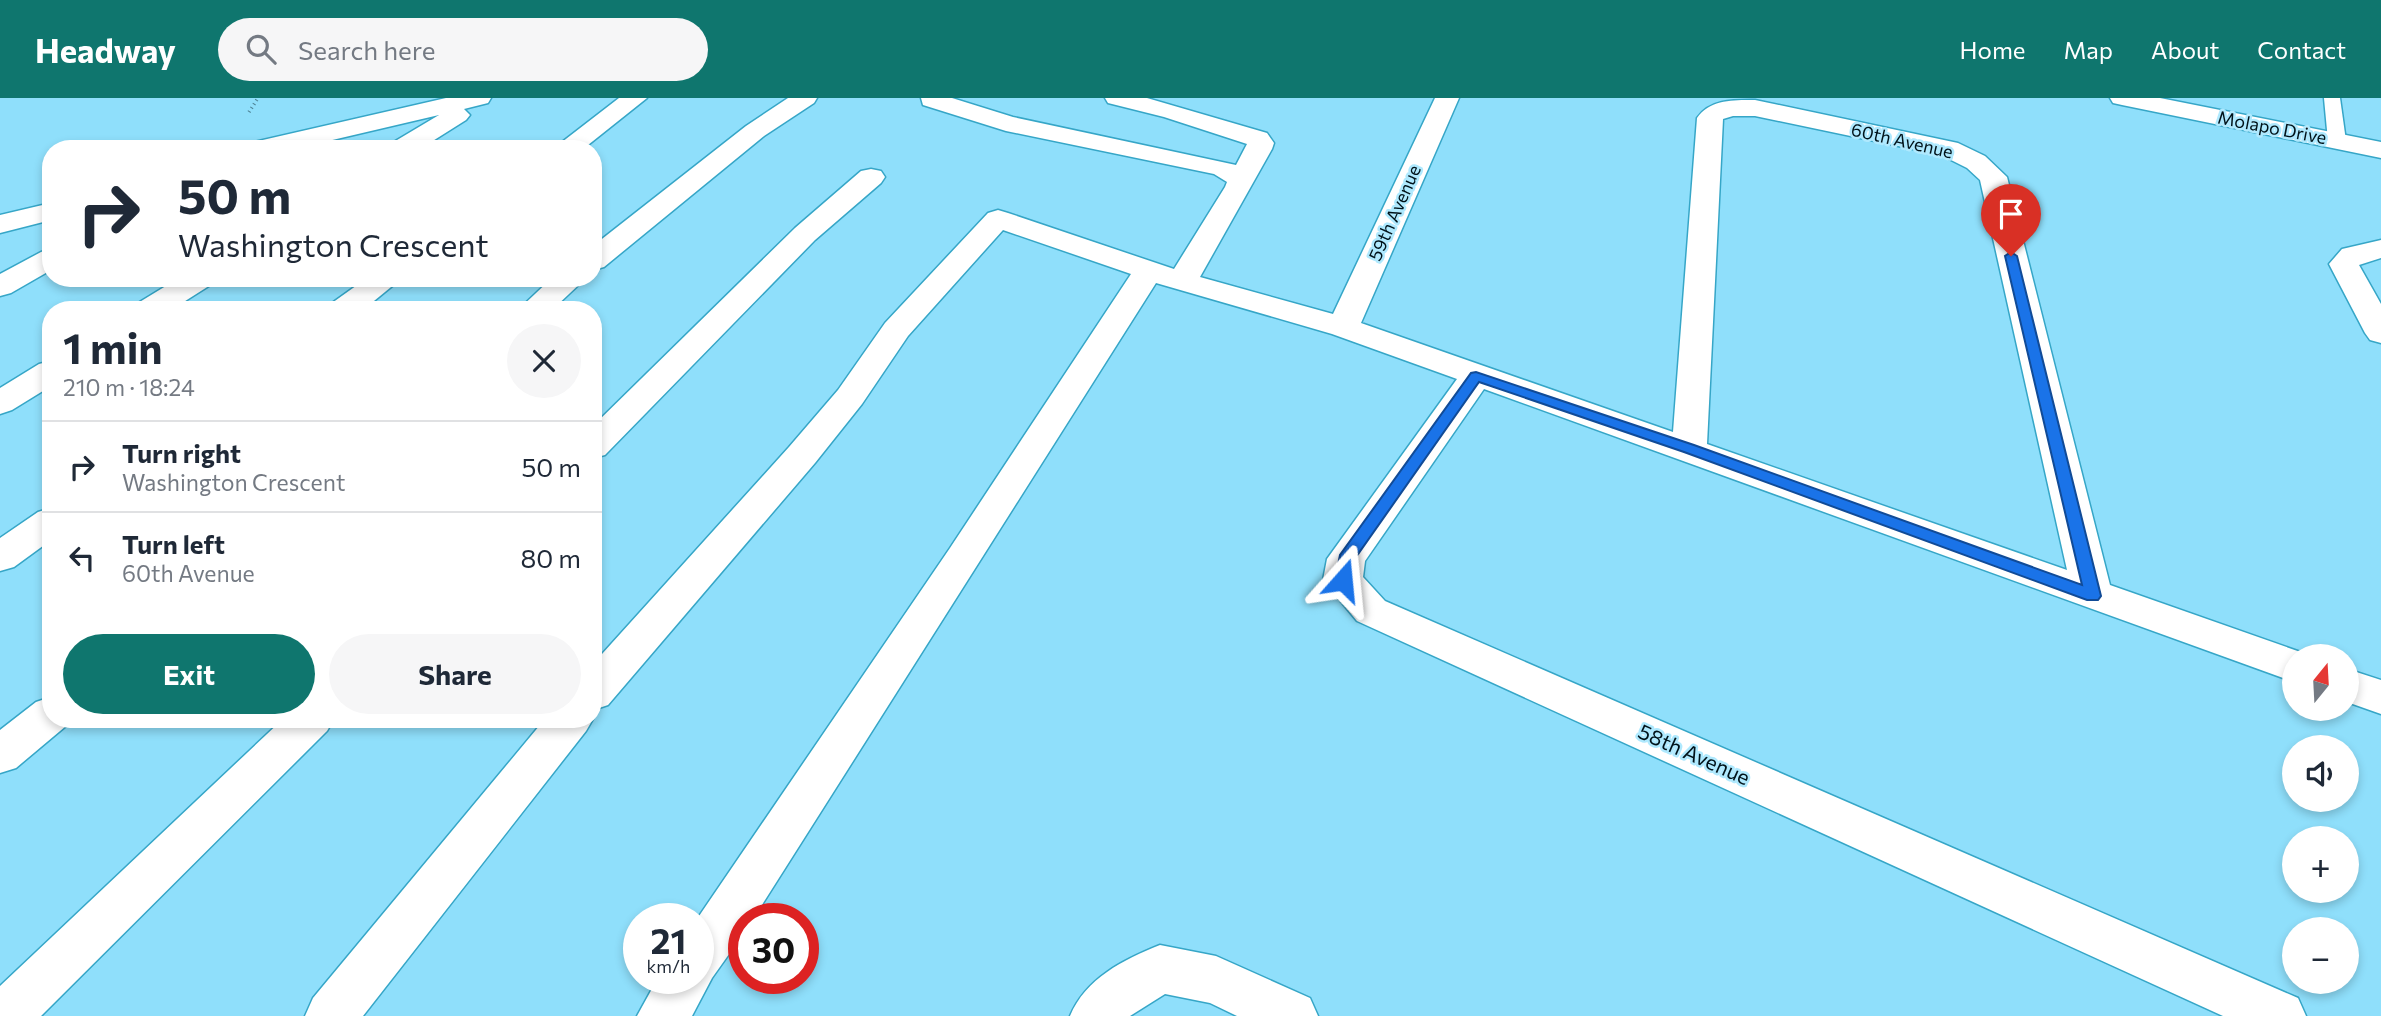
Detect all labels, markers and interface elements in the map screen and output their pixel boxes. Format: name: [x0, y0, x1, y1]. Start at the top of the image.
search box: [218, 18, 708, 81]
text: Headway: [35, 29, 176, 70]
icon: search: [242, 30, 280, 68]
text: Search here: [298, 34, 436, 65]
text: Home: [1960, 35, 2026, 64]
text: Map: [2064, 35, 2113, 64]
text: About: [2151, 35, 2219, 64]
text: Contact: [2257, 35, 2346, 64]
street label: Molapo Drive: [2216, 106, 2328, 148]
street label: 60th Avenue: [1849, 118, 1955, 162]
street label: 59th Avenue: [1363, 161, 1425, 264]
text: 50 m: [178, 164, 291, 224]
icon: right: [63, 168, 154, 259]
pin: [1981, 184, 2041, 256]
icon: arrive: [1992, 195, 2030, 233]
text: Washington Crescent: [178, 224, 489, 264]
text: 1 min: [63, 321, 163, 373]
button: close: [507, 324, 581, 398]
text: 210 m · 18:24: [63, 373, 195, 401]
text: Turn right: [122, 437, 241, 468]
icon: right: [63, 448, 101, 486]
text: 50 m: [521, 451, 581, 482]
text: Washington Crescent: [122, 468, 345, 496]
text: Turn left: [122, 528, 225, 559]
icon: left: [63, 539, 101, 577]
text: 80 m: [521, 542, 581, 573]
position arrow: [1306, 543, 1380, 617]
text: 60th Avenue: [122, 559, 255, 587]
button: Exit: [63, 634, 315, 714]
button: Share: [329, 634, 581, 714]
north arrow: [2282, 644, 2359, 721]
map controls: [2282, 644, 2359, 994]
street label: 58th Avenue: [1635, 718, 1754, 789]
button: sound: [2282, 735, 2359, 812]
button: +: [2282, 826, 2359, 903]
speed limit sign: 30: [728, 903, 819, 994]
button: −: [2282, 917, 2359, 994]
text: 21: [651, 918, 686, 961]
text: km/h: [647, 955, 690, 977]

